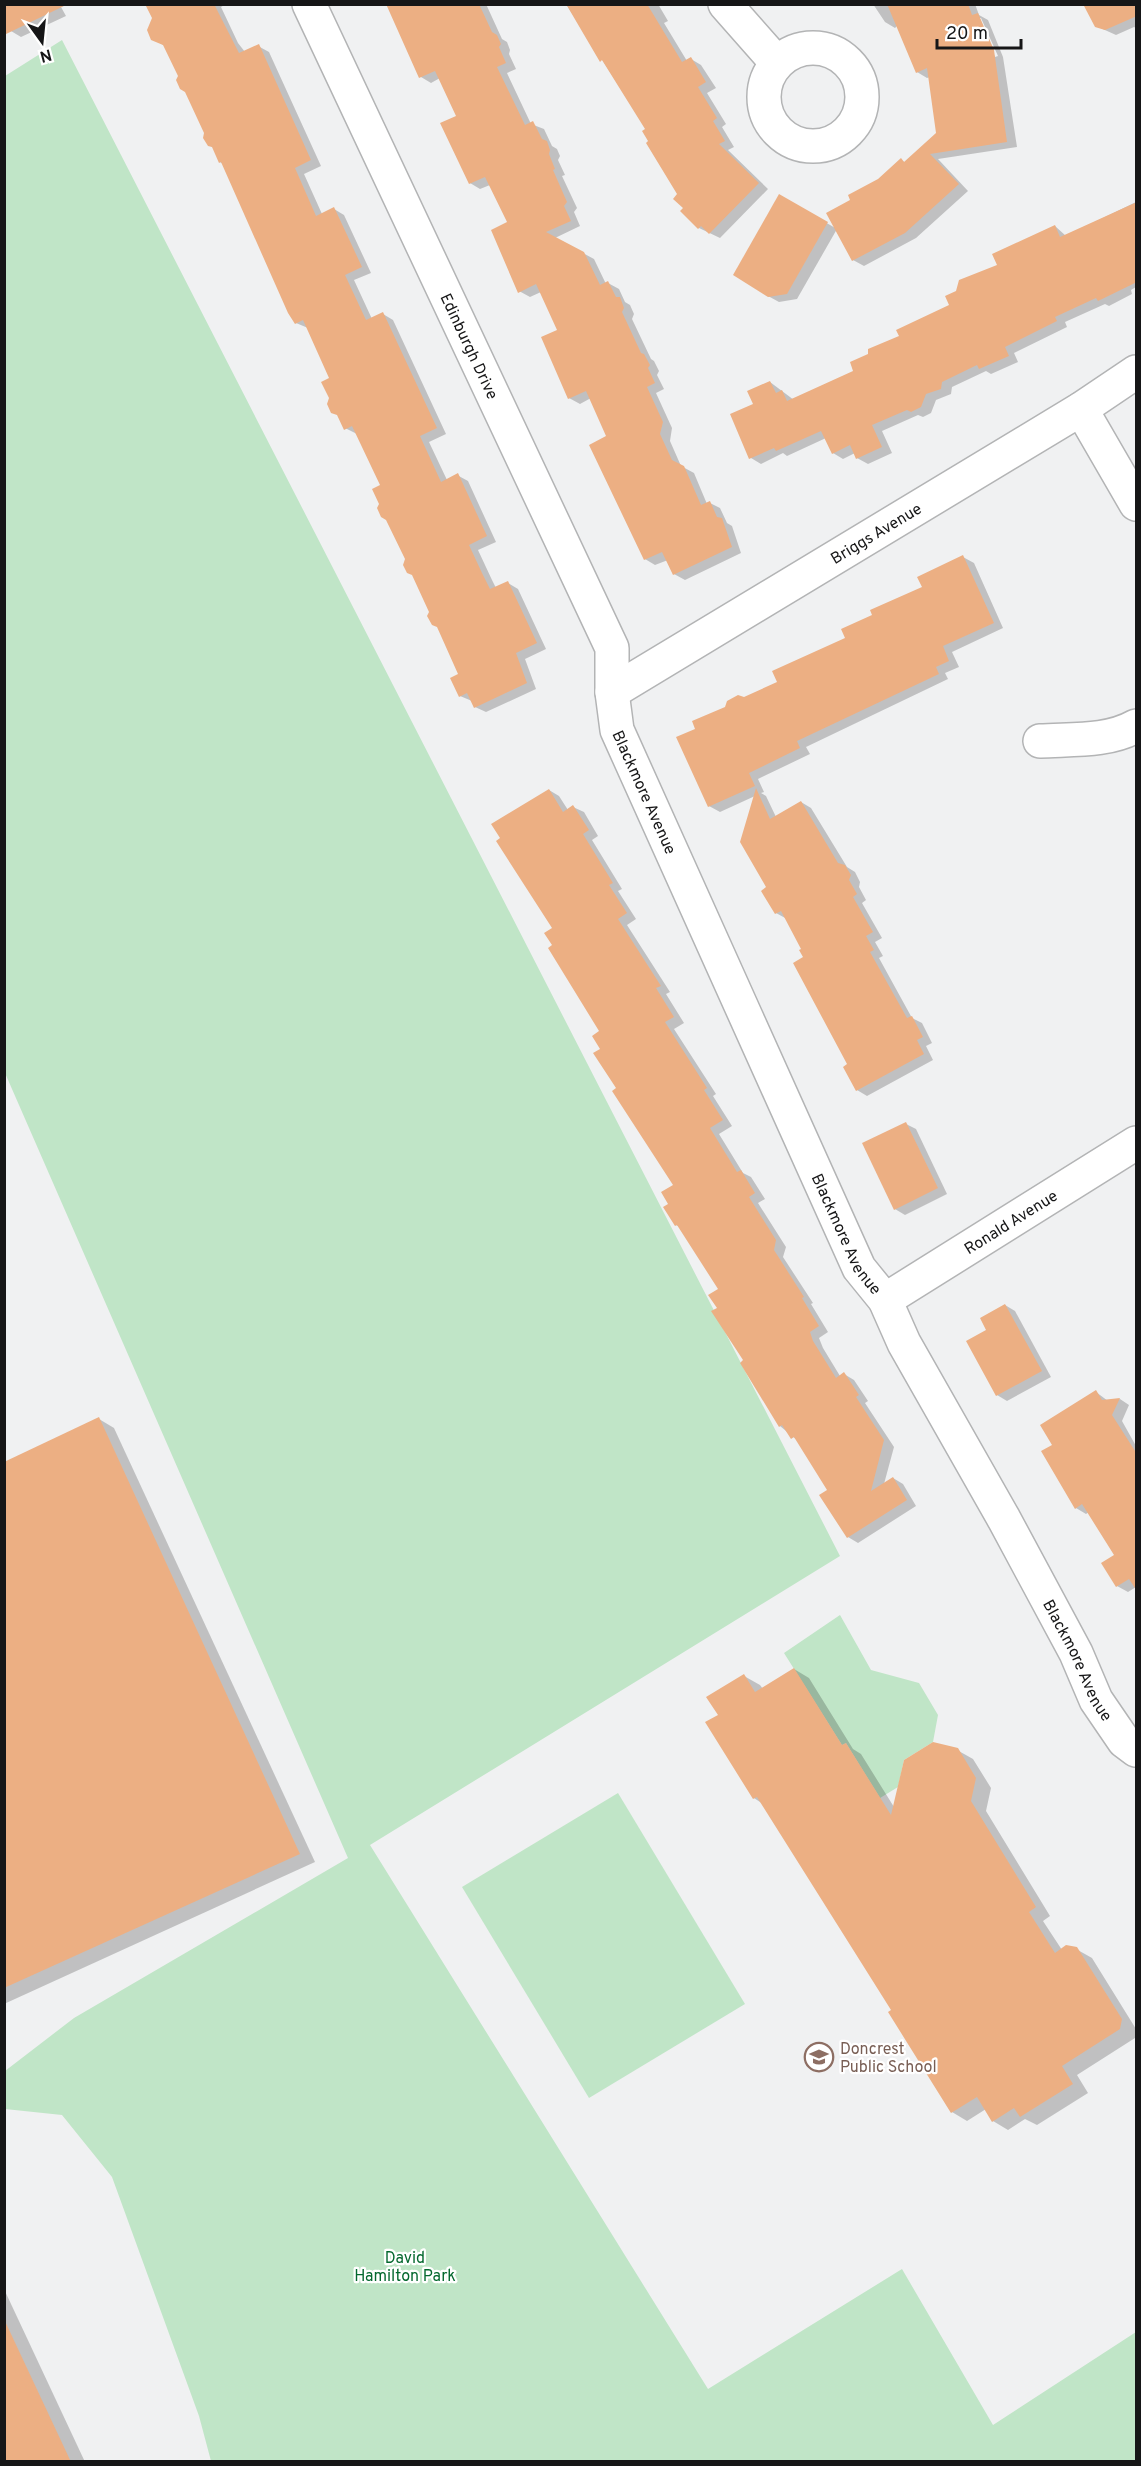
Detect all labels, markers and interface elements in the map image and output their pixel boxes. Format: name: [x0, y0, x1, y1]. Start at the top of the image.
north arrow: [12, 12, 72, 72]
scale bar: [937, 12, 1021, 50]
text: 20 m: [946, 23, 988, 46]
text: N: [37, 43, 54, 66]
street label: Edinburgh Drive: [435, 291, 502, 403]
street label: Briggs Avenue: [828, 499, 926, 570]
street label: Blackmore Avenue: [607, 728, 680, 858]
street label: Blackmore Avenue: [806, 1171, 885, 1300]
street label: Ronald Avenue: [961, 1186, 1062, 1260]
street label: Blackmore Avenue: [1037, 1597, 1116, 1726]
place label: Doncrest Public School: [840, 2040, 937, 2078]
school or university icon: Doncrest Public School: [803, 2041, 835, 2073]
park label: David Hamilton Park: [354, 2249, 456, 2287]

